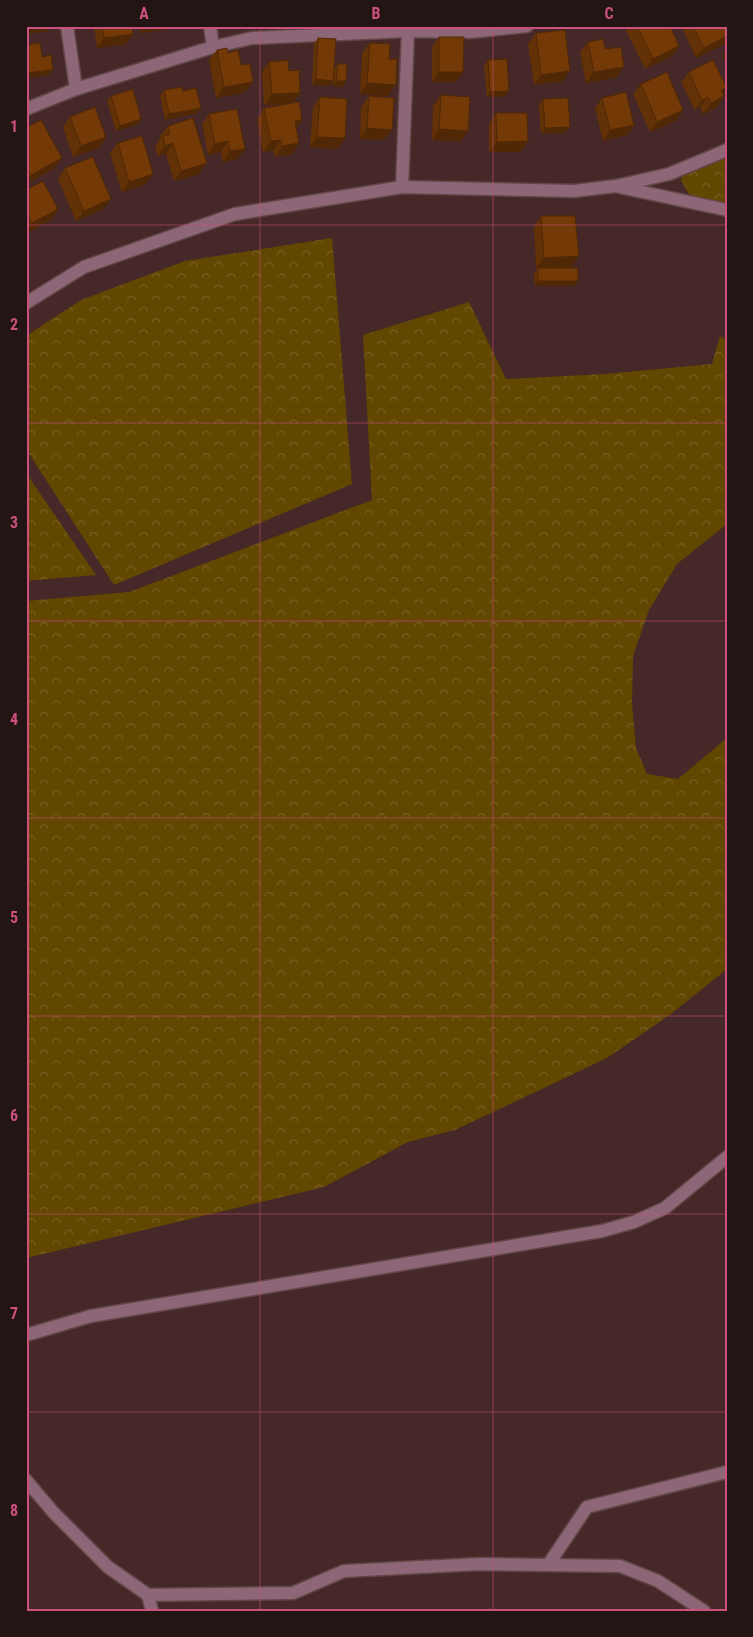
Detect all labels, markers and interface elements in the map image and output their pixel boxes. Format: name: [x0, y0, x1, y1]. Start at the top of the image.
text: A: [139, 4, 149, 23]
text: B: [372, 4, 381, 23]
text: C: [604, 4, 614, 23]
text: 1: [10, 117, 18, 136]
text: 2: [10, 315, 18, 334]
text: 3: [10, 513, 18, 532]
text: 4: [10, 710, 18, 729]
text: 5: [10, 908, 18, 927]
text: 6: [10, 1106, 18, 1125]
text: 7: [10, 1304, 18, 1323]
text: 8: [10, 1501, 18, 1520]

